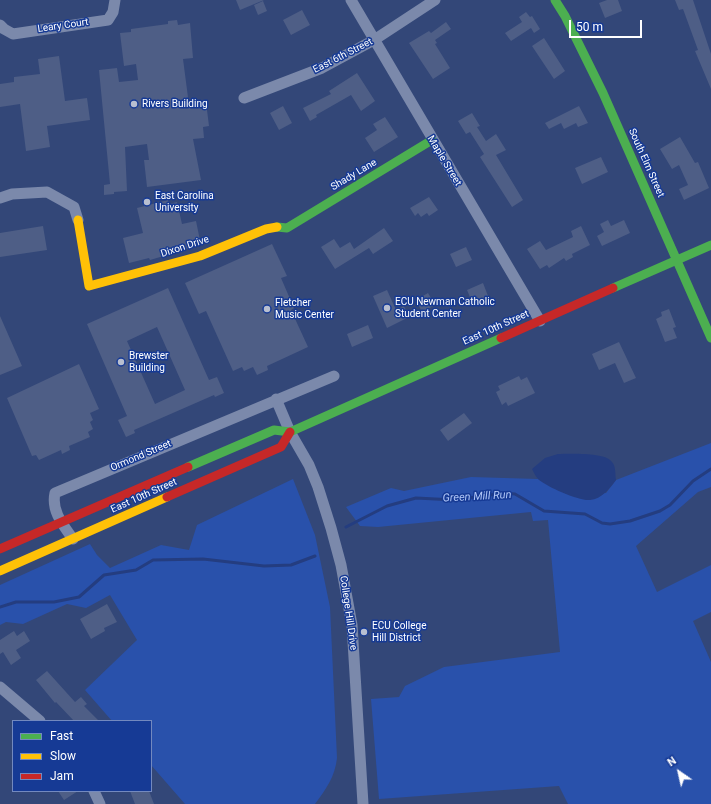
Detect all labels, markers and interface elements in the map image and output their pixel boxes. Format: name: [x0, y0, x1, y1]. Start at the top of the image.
scale bar: [571, 12, 644, 38]
street label: Leary Court: [37, 16, 89, 36]
text: 50 m: [576, 20, 603, 34]
street label: East 6th Street: [311, 36, 375, 76]
place label: Rivers Building: [142, 98, 208, 110]
marker: Rivers Building: [129, 99, 139, 109]
street label: South Elm Street: [625, 127, 667, 199]
street label: Maple Street: [424, 134, 464, 188]
street label: Shady Lane: [329, 157, 379, 193]
place label: East Carolina University: [155, 190, 214, 214]
marker: East Carolina University: [142, 197, 152, 207]
street label: Dixon Drive: [159, 234, 211, 260]
place label: ECU Newman Catholic Student Center: [395, 296, 495, 320]
place label: Fletcher Music Center: [275, 297, 334, 320]
marker: ECU Newman Catholic Student Center: [382, 303, 392, 313]
marker: Fletcher Music Center: [262, 304, 272, 314]
street label: East 10th Street: [461, 308, 531, 348]
place label: Brewster Building: [129, 350, 168, 374]
marker: Brewster Building: [116, 357, 126, 367]
street label: Ormond Street: [109, 438, 173, 474]
street label: East 10th Street: [109, 476, 179, 516]
water label: Green Mill Run: [442, 489, 512, 505]
street label: College Hill Drive: [337, 575, 359, 651]
place label: ECU College Hill District: [372, 620, 426, 644]
marker: ECU College Hill District: [359, 627, 369, 637]
legend: [12, 720, 152, 792]
text: Fast: [50, 729, 73, 743]
text: Slow: [50, 749, 76, 763]
north arrow: [659, 752, 699, 792]
text: N: [665, 754, 679, 769]
text: Jam: [50, 769, 74, 783]

